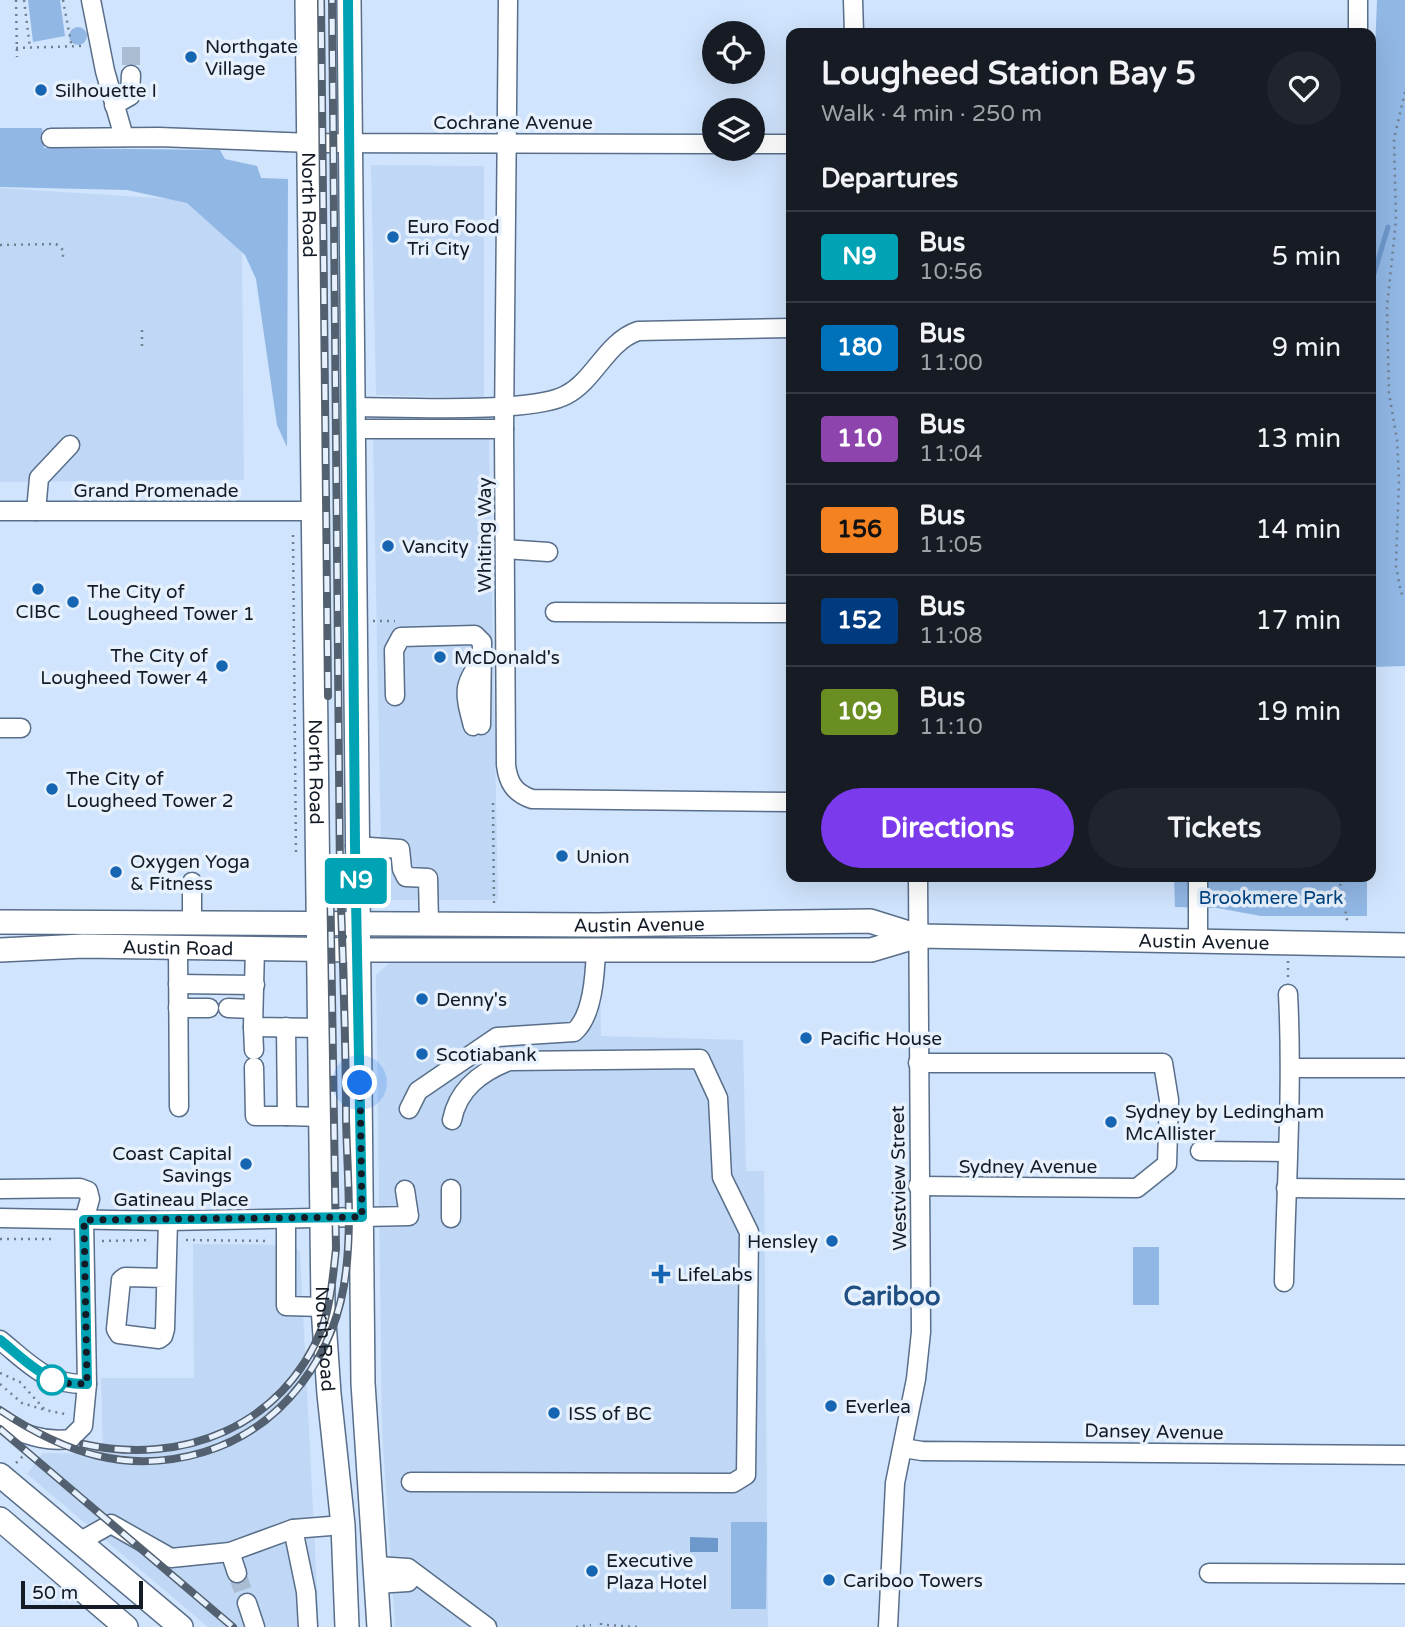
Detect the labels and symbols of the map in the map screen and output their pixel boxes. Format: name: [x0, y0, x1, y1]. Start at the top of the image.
place label: Northgate Village: [205, 36, 298, 80]
marker: Northgate Village: [183, 49, 199, 65]
place label: Silhouette I: [55, 80, 157, 102]
marker: Silhouette I: [33, 82, 49, 98]
street label: Cochrane Avenue: [433, 112, 593, 134]
street label: North Road: [297, 152, 320, 258]
place label: Euro Food Tri City: [407, 216, 500, 260]
marker: Euro Food Tri City: [385, 229, 401, 245]
street label: Whiting Way: [474, 477, 496, 593]
street label: Grand Promenade: [73, 480, 239, 502]
place label: Vancity: [402, 536, 469, 558]
marker: Vancity: [380, 538, 396, 554]
marker: CIBC: [30, 581, 46, 597]
place label: The City of Lougheed Tower 1: [87, 581, 255, 625]
marker: The City of Lougheed Tower 1: [65, 594, 81, 610]
place label: CIBC: [16, 601, 61, 623]
place label: The City of Lougheed Tower 4: [40, 645, 209, 689]
place label: McDonald's: [454, 647, 560, 669]
marker: McDonald's: [432, 649, 448, 665]
marker: The City of Lougheed Tower 4: [214, 658, 230, 674]
street label: North Road: [304, 719, 327, 825]
place label: The City of Lougheed Tower 2: [66, 768, 234, 812]
marker: The City of Lougheed Tower 2: [44, 781, 60, 797]
place label: Union: [576, 846, 630, 868]
marker: Union: [554, 848, 570, 864]
place label: Oxygen Yoga & Fitness: [130, 851, 250, 895]
line badge: N9: [324, 858, 388, 904]
marker: Oxygen Yoga & Fitness: [108, 864, 124, 880]
park label: Brookmere Park: [1199, 887, 1343, 909]
street label: Austin Avenue: [573, 913, 705, 937]
street label: Austin Avenue: [1138, 930, 1270, 954]
street label: Austin Road: [122, 937, 233, 960]
place label: Denny's: [436, 989, 507, 1011]
marker: Denny's: [414, 991, 430, 1007]
place label: Pacific House: [820, 1028, 942, 1050]
marker: Pacific House: [798, 1030, 814, 1046]
place label: Scotiabank: [436, 1044, 537, 1066]
marker: Scotiabank: [414, 1046, 430, 1062]
your location: [342, 1065, 377, 1100]
place label: Sydney by Ledingham McAllister: [1125, 1101, 1324, 1145]
street label: Westview Street: [887, 1105, 911, 1251]
marker: Sydney by Ledingham McAllister: [1103, 1114, 1119, 1130]
place label: Coast Capital Savings: [112, 1143, 232, 1187]
marker: Coast Capital Savings: [238, 1156, 254, 1172]
street label: Sydney Avenue: [959, 1156, 1097, 1178]
street label: Gatineau Place: [113, 1189, 249, 1211]
place label: Hensley: [747, 1231, 818, 1253]
marker: Hensley: [824, 1233, 840, 1249]
marker: LifeLabs: [651, 1264, 671, 1284]
place label: LifeLabs: [677, 1264, 753, 1286]
district label: Cariboo: [843, 1281, 941, 1312]
street label: North Road: [311, 1286, 339, 1392]
unlabelled marker: [37, 1365, 67, 1395]
place label: Everlea: [845, 1396, 911, 1418]
marker: Everlea: [823, 1398, 839, 1414]
place label: ISS of BC: [568, 1403, 652, 1425]
marker: ISS of BC: [546, 1405, 562, 1421]
street label: Dansey Avenue: [1084, 1420, 1224, 1444]
place label: Executive Plaza Hotel: [606, 1550, 707, 1594]
marker: Executive Plaza Hotel: [584, 1563, 600, 1579]
place label: Cariboo Towers: [843, 1570, 983, 1592]
marker: Cariboo Towers: [821, 1572, 837, 1588]
scale bar: [21, 1578, 144, 1610]

